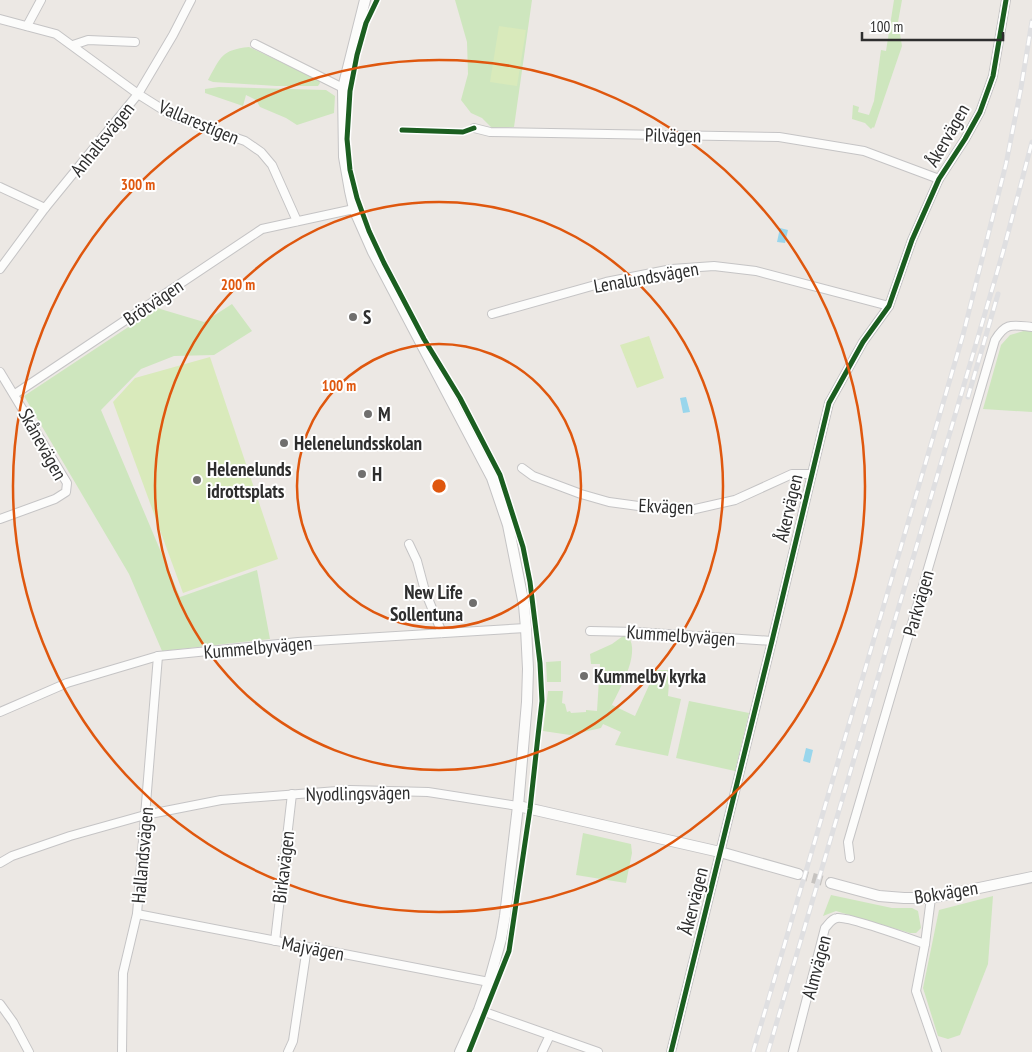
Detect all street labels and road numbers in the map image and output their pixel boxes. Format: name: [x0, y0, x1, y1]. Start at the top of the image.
street label: Vallarestigen: [154, 94, 243, 150]
street label: Anhaltsvägen: [65, 97, 139, 181]
street label: Åkervägen: [919, 99, 975, 171]
street label: Pilvägen: [645, 123, 701, 147]
street label: Lenalundsvägen: [592, 256, 700, 298]
street label: Brötvägen: [119, 273, 187, 331]
street label: Skånevägen: [14, 404, 72, 484]
street label: Åkervägen: [769, 472, 807, 544]
street label: Ekvägen: [638, 493, 694, 519]
street label: Parkvägen: [897, 567, 939, 639]
street label: Kummelbyvägen: [626, 619, 736, 651]
street label: Kummelbyvägen: [203, 630, 313, 664]
street label: Nyodlingsvägen: [305, 780, 411, 806]
street label: Hallandsvägen: [126, 806, 158, 904]
street label: Birkavägen: [267, 829, 299, 905]
street label: Åkervägen: [673, 865, 713, 937]
street label: Bokvägen: [913, 875, 979, 909]
street label: Majvägen: [280, 930, 346, 966]
street label: Almvägen: [796, 932, 836, 1002]

